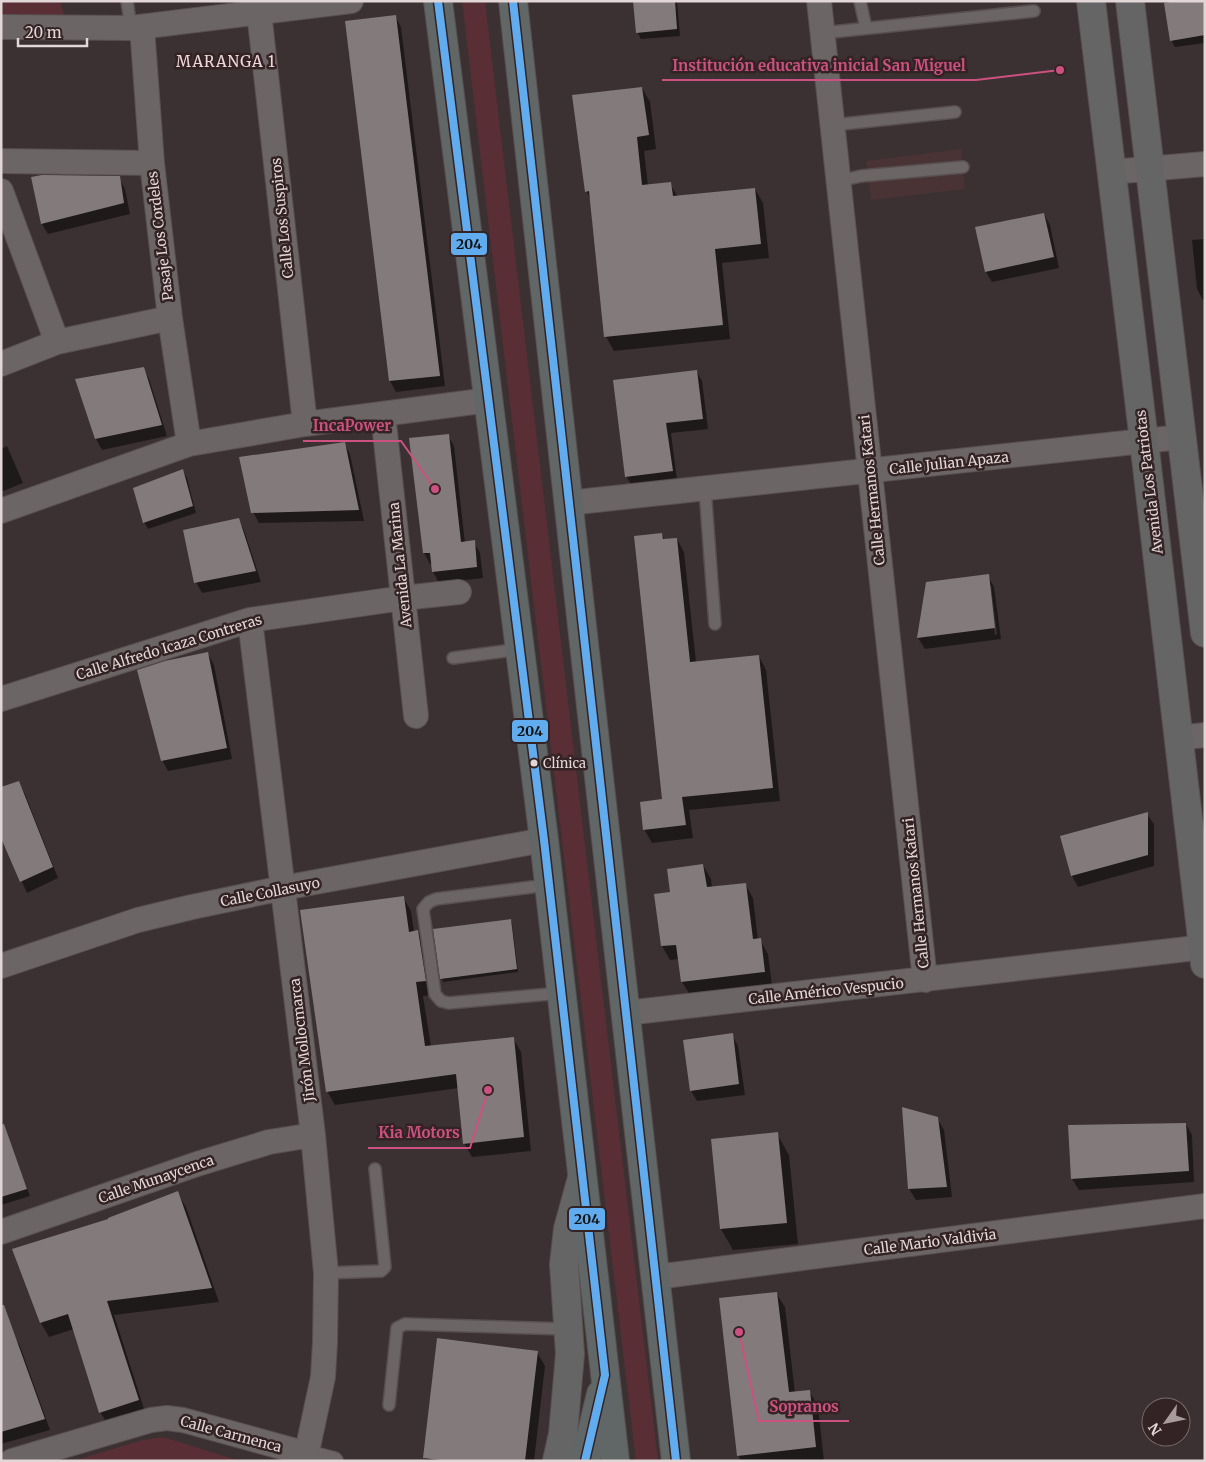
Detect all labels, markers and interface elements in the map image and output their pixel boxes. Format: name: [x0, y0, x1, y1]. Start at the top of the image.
scale bar: [18, 15, 86, 47]
text: 20 m: [25, 23, 62, 42]
callout: Institución educativa inicial San Miguel: [662, 50, 976, 80]
district label: MARANGA 1: [176, 52, 276, 71]
text: Institución educativa inicial San Miguel: [672, 56, 966, 75]
street label: Calle Los Suspiros: [267, 157, 297, 279]
street label: Pasaje Los Cordeles: [143, 170, 177, 302]
line badge: 204: [450, 232, 488, 256]
text: 204: [456, 235, 482, 253]
street label: Avenida Los Patriotas: [1131, 409, 1167, 556]
callout: IncaPower: [303, 411, 401, 441]
street label: Calle Hermanos Katari: [855, 413, 889, 566]
text: IncaPower: [313, 416, 391, 435]
street label: Calle Julian Apaza: [888, 448, 1010, 478]
street label: Avenida La Marina: [384, 501, 416, 630]
street label: Calle Alfredo Icaza Contreras: [74, 610, 264, 684]
line badge: 204: [511, 719, 549, 743]
text: 204: [517, 722, 543, 740]
place label: Clínica: [543, 755, 586, 772]
marker: Clínica: [529, 758, 539, 768]
street label: Calle Hermanos Katari: [899, 816, 933, 969]
street label: Calle Collasuyo: [219, 874, 321, 910]
street label: Calle Américo Vespucio: [747, 974, 905, 1008]
street label: Jirón Mollocmarca: [285, 977, 319, 1104]
callout: Kia Motors: [368, 1118, 470, 1148]
text: Kia Motors: [378, 1123, 460, 1142]
street label: Calle Munaycenca: [96, 1151, 217, 1207]
line badge: 204: [568, 1207, 606, 1231]
text: 204: [574, 1210, 600, 1228]
street label: Calle Mario Valdivia: [863, 1225, 998, 1259]
callout: Sopranos: [759, 1391, 849, 1421]
text: Sopranos: [769, 1397, 839, 1416]
north arrow: [1141, 1397, 1191, 1447]
street label: Calle Carmenca: [178, 1412, 284, 1456]
text: N: [1145, 1420, 1166, 1439]

